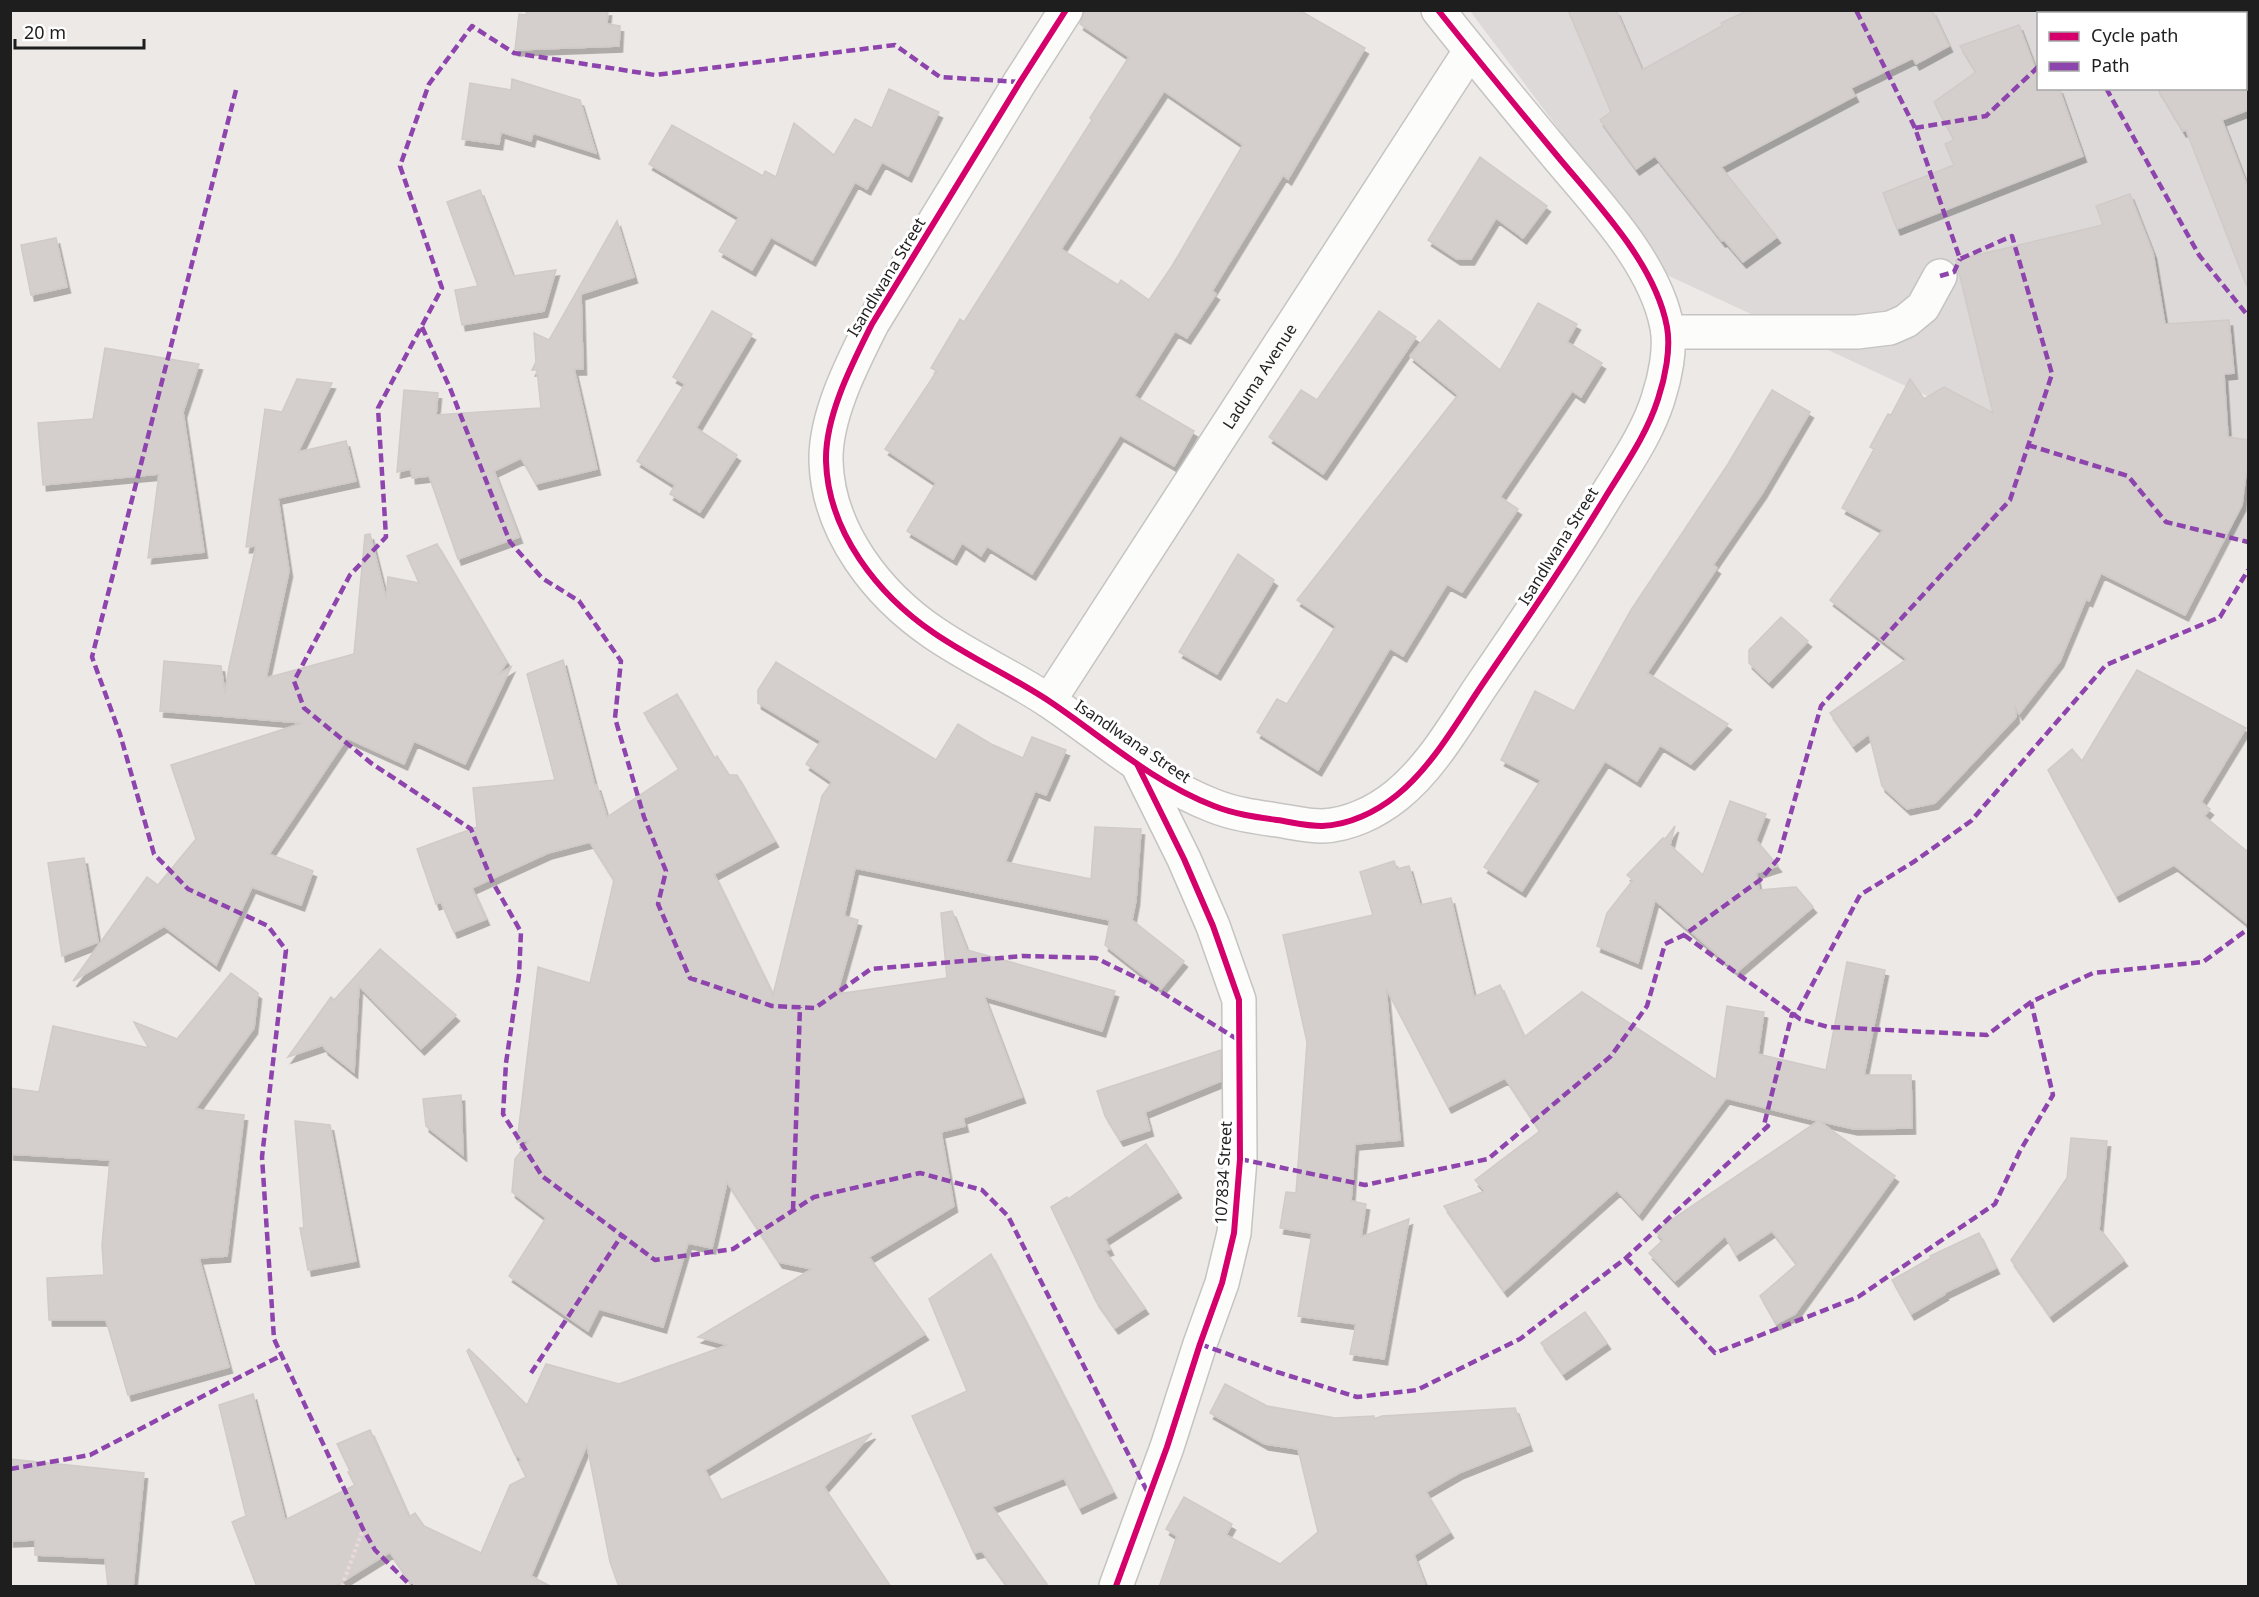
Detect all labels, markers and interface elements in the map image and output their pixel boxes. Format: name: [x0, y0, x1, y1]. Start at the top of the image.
scale bar: [15, 12, 144, 50]
legend: [2037, 12, 2247, 90]
text: 20 m: [24, 20, 66, 44]
text: Cycle path: [2091, 23, 2178, 47]
text: Path: [2091, 53, 2130, 77]
street label: Isandlwana Street: [842, 213, 930, 341]
street label: Laduma Avenue: [1217, 319, 1302, 433]
street label: Isandlwana Street: [1513, 483, 1603, 609]
street label: Isandlwana Street: [1071, 694, 1195, 788]
street label: 107834 Street: [1209, 1120, 1237, 1225]

